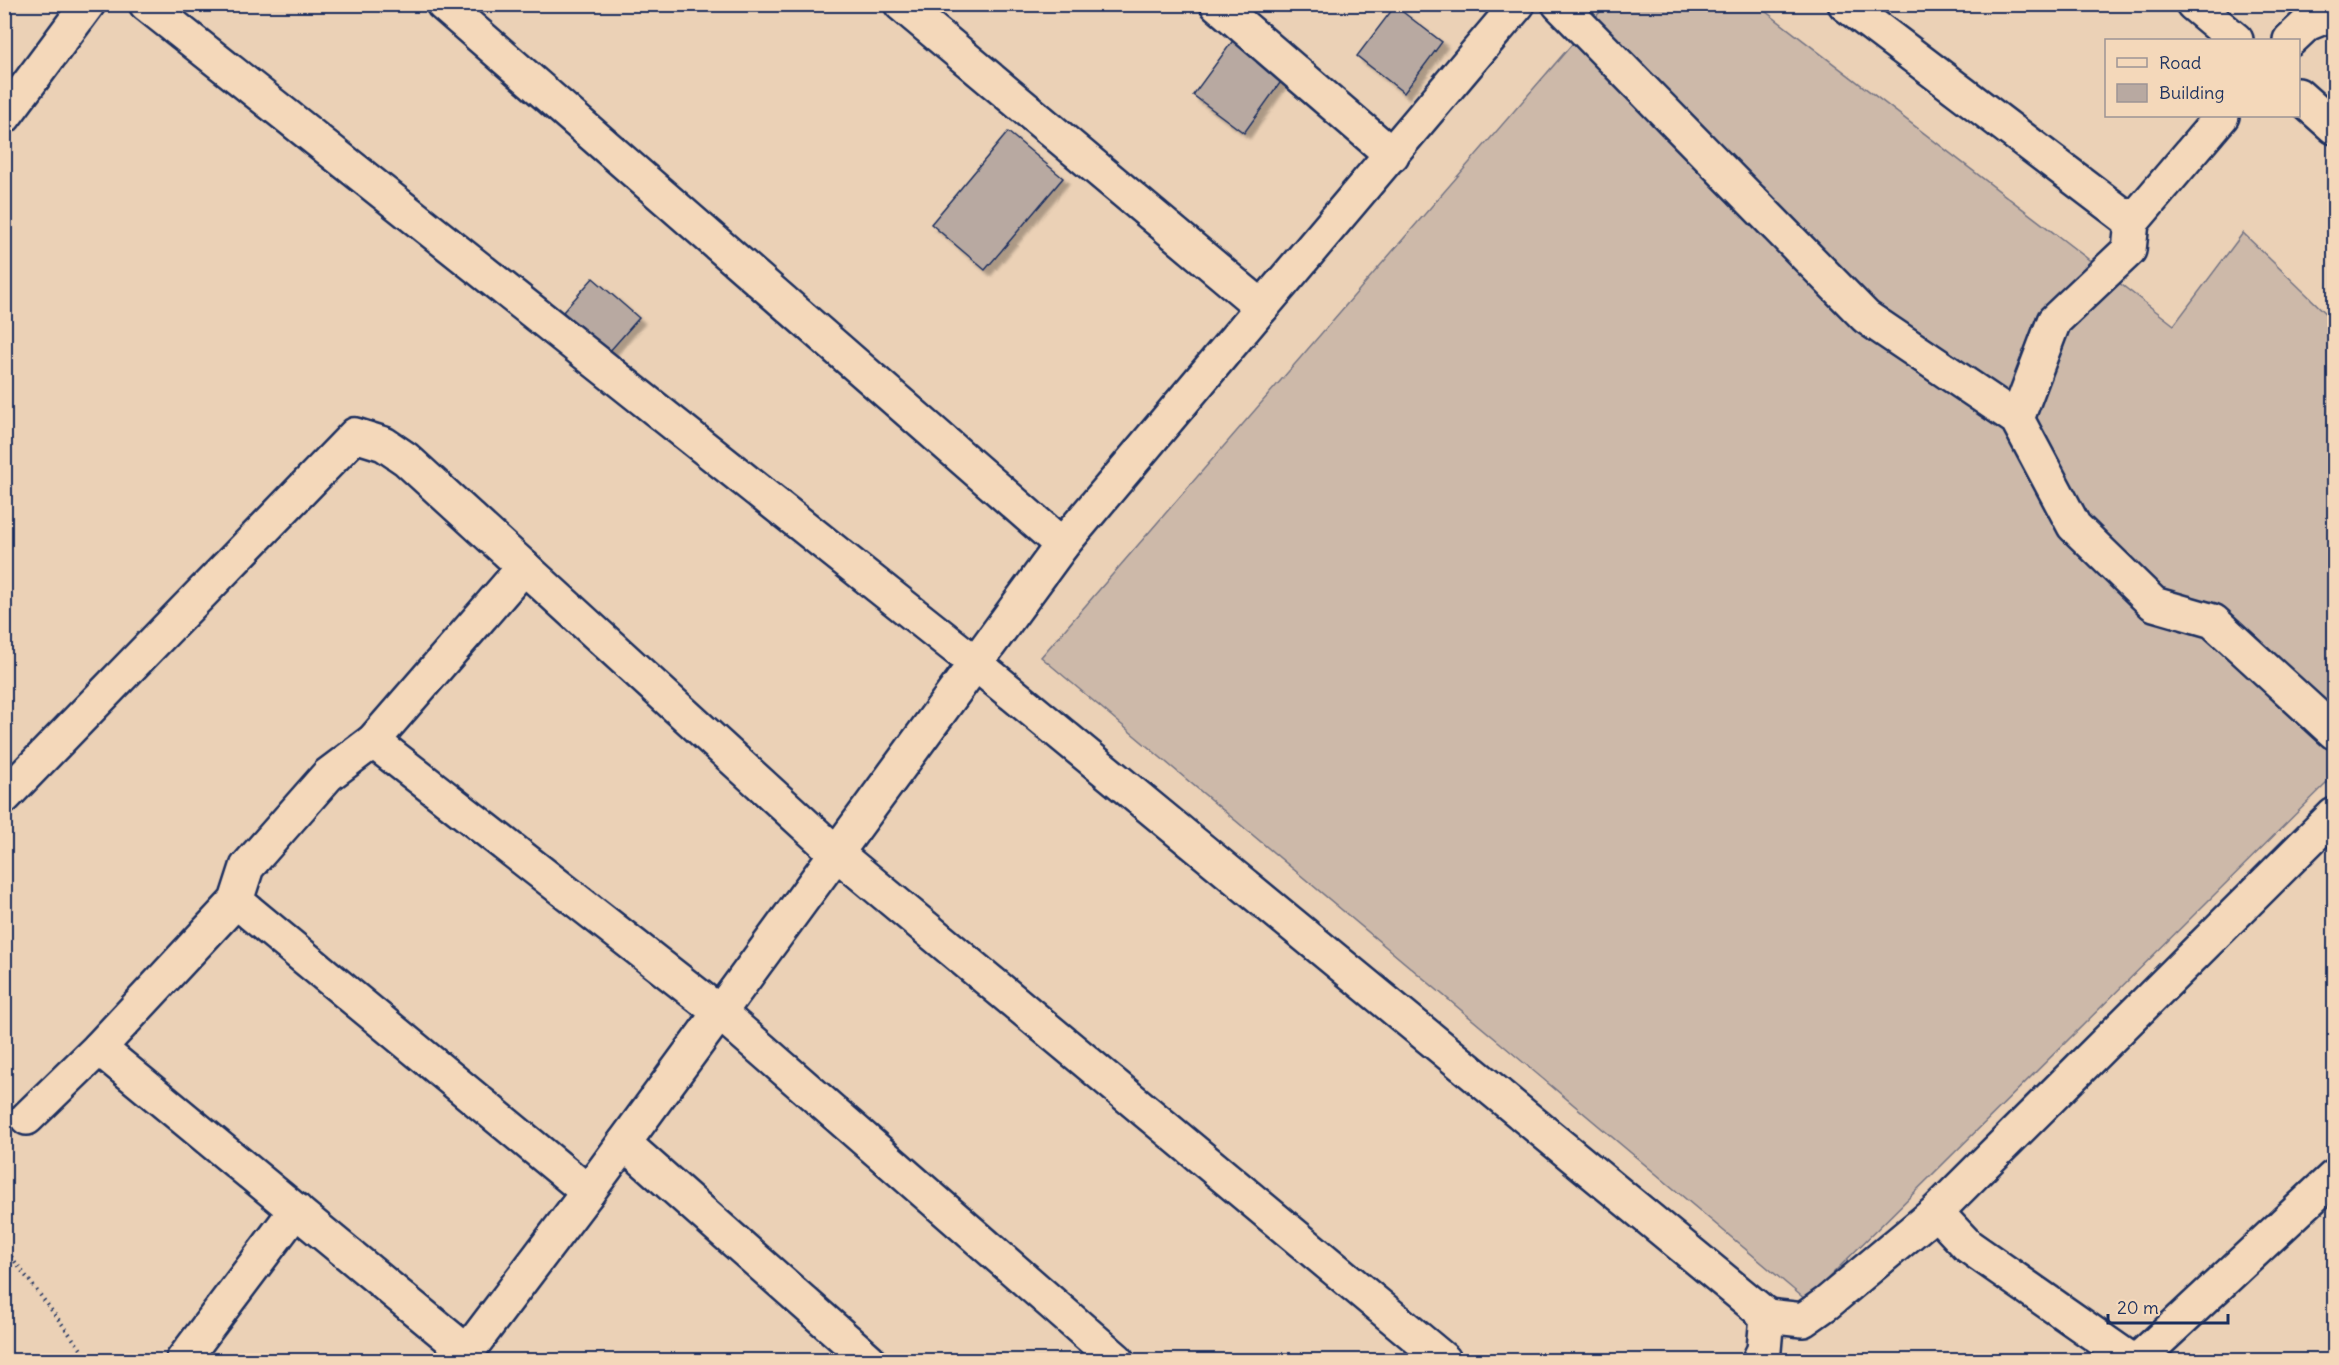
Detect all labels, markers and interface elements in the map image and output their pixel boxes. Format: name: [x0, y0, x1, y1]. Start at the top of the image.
legend: [2105, 39, 2300, 117]
text: Road: [2159, 51, 2202, 74]
text: Building: [2159, 81, 2224, 104]
scale bar: [2108, 1287, 2228, 1325]
text: 20 m: [2117, 1296, 2159, 1319]

